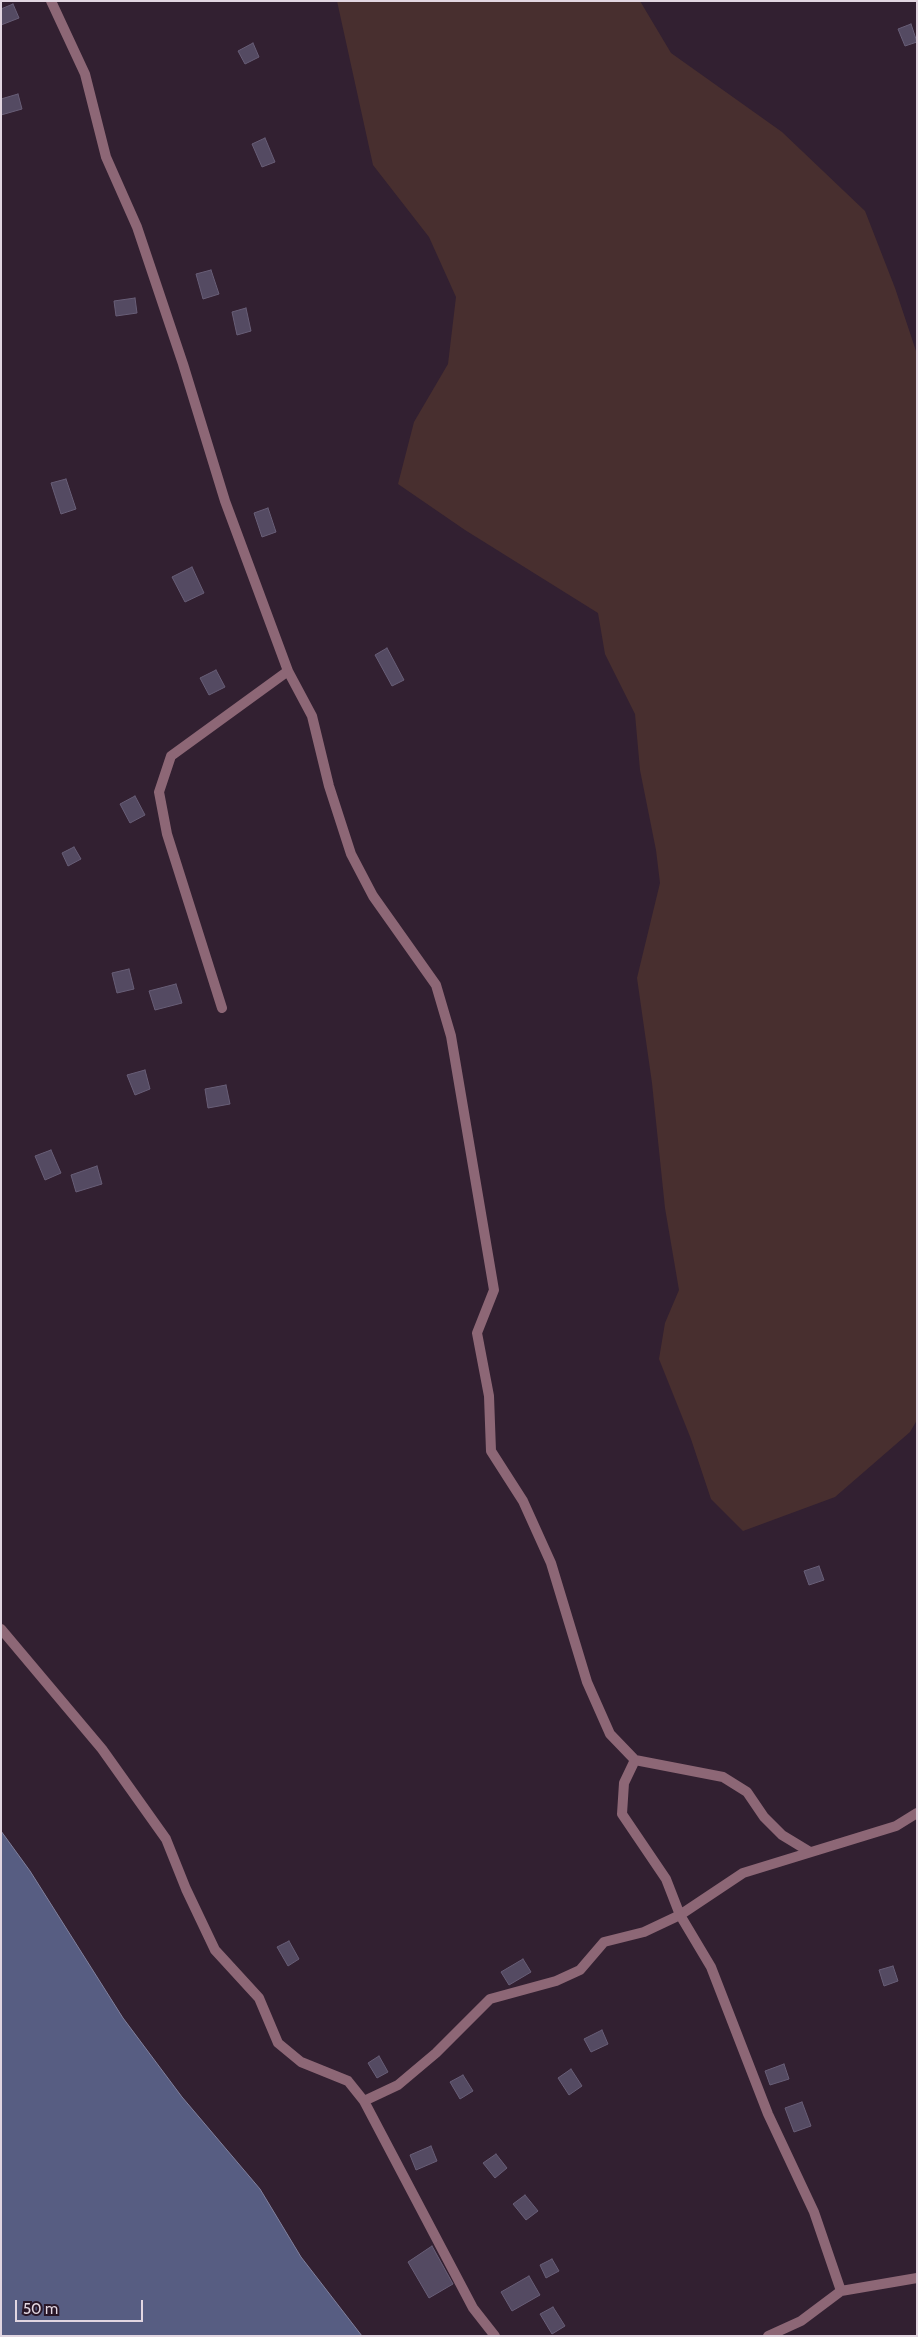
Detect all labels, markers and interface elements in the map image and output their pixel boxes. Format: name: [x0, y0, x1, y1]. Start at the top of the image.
scale bar: [18, 2290, 145, 2322]
text: 50 m: [23, 2300, 58, 2318]

